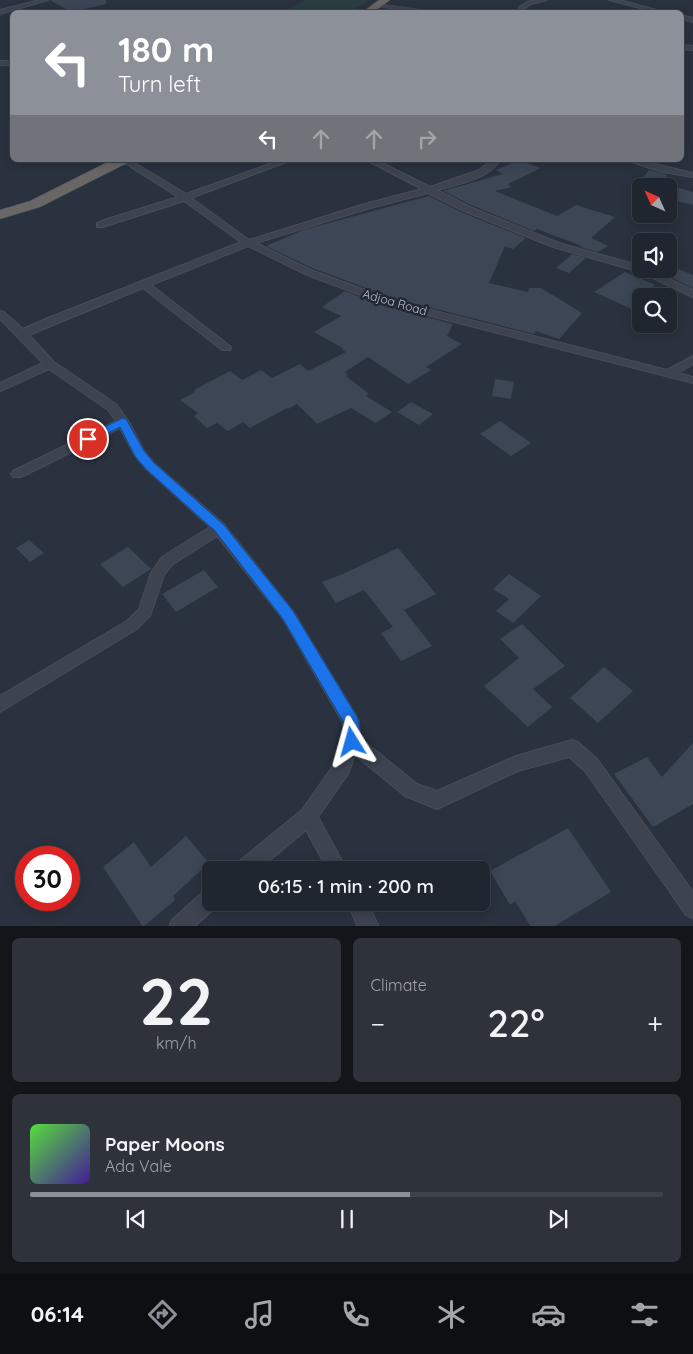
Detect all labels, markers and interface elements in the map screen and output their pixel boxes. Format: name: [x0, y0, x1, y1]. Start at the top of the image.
text: 180 m: [118, 27, 214, 71]
icon: left: [35, 30, 100, 95]
text: Turn left: [118, 70, 201, 98]
icon: left: [254, 125, 282, 153]
icon: ahead: [307, 125, 335, 153]
icon: ahead: [360, 125, 388, 153]
icon: right: [413, 125, 441, 153]
north arrow: [632, 178, 678, 222]
map controls: [632, 178, 677, 333]
button: sound: [632, 233, 677, 278]
street label: Adjoa Road: [361, 286, 429, 318]
button: search: [632, 288, 677, 333]
pin: [67, 418, 109, 460]
icon: arrive: [74, 425, 102, 453]
position arrow: [325, 715, 377, 767]
speed limit sign: 30: [15, 846, 80, 911]
text: 06:15 · 1 min · 200 m: [258, 874, 434, 898]
text: 22: [139, 960, 213, 1041]
text: Climate: [371, 975, 427, 995]
text: 22°: [488, 999, 545, 1047]
text: −: [371, 1006, 385, 1041]
text: +: [647, 1006, 663, 1041]
text: km/h: [156, 1033, 197, 1053]
text: Paper Moons: [105, 1132, 225, 1156]
text: Ada Vale: [105, 1156, 172, 1176]
icon: previous: [122, 1205, 150, 1233]
icon: pause: [333, 1205, 361, 1233]
icon: next: [544, 1205, 572, 1233]
icon: directions: [145, 1297, 180, 1332]
icon: music: [242, 1297, 277, 1332]
icon: phone: [338, 1297, 373, 1332]
icon: climate: [434, 1297, 469, 1332]
icon: car: [531, 1297, 566, 1332]
icon: filters: [627, 1297, 662, 1332]
text: 06:14: [31, 1300, 84, 1328]

